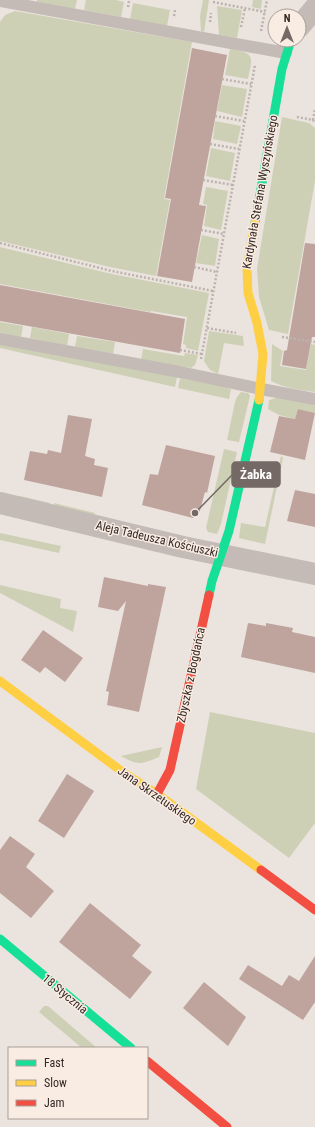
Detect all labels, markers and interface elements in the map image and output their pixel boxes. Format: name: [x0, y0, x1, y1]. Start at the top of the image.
north arrow: [267, 8, 307, 48]
text: N: [284, 12, 291, 25]
street label: Kardynała Stefana Wyszyńskiego: [240, 114, 280, 270]
callout: Żabka: [232, 462, 280, 487]
text: Żabka: [240, 467, 272, 482]
street label: Aleja Tadeusza Kościuszki: [94, 518, 220, 560]
street label: Zbyszka z Bogdańca: [174, 626, 208, 724]
street label: Jana Skrzetuskiego: [115, 764, 199, 828]
street label: 18 Stycznia: [40, 971, 91, 1017]
legend: [8, 1047, 148, 1119]
text: Fast: [44, 1056, 65, 1070]
text: Slow: [44, 1076, 67, 1090]
text: Jam: [44, 1096, 65, 1110]

